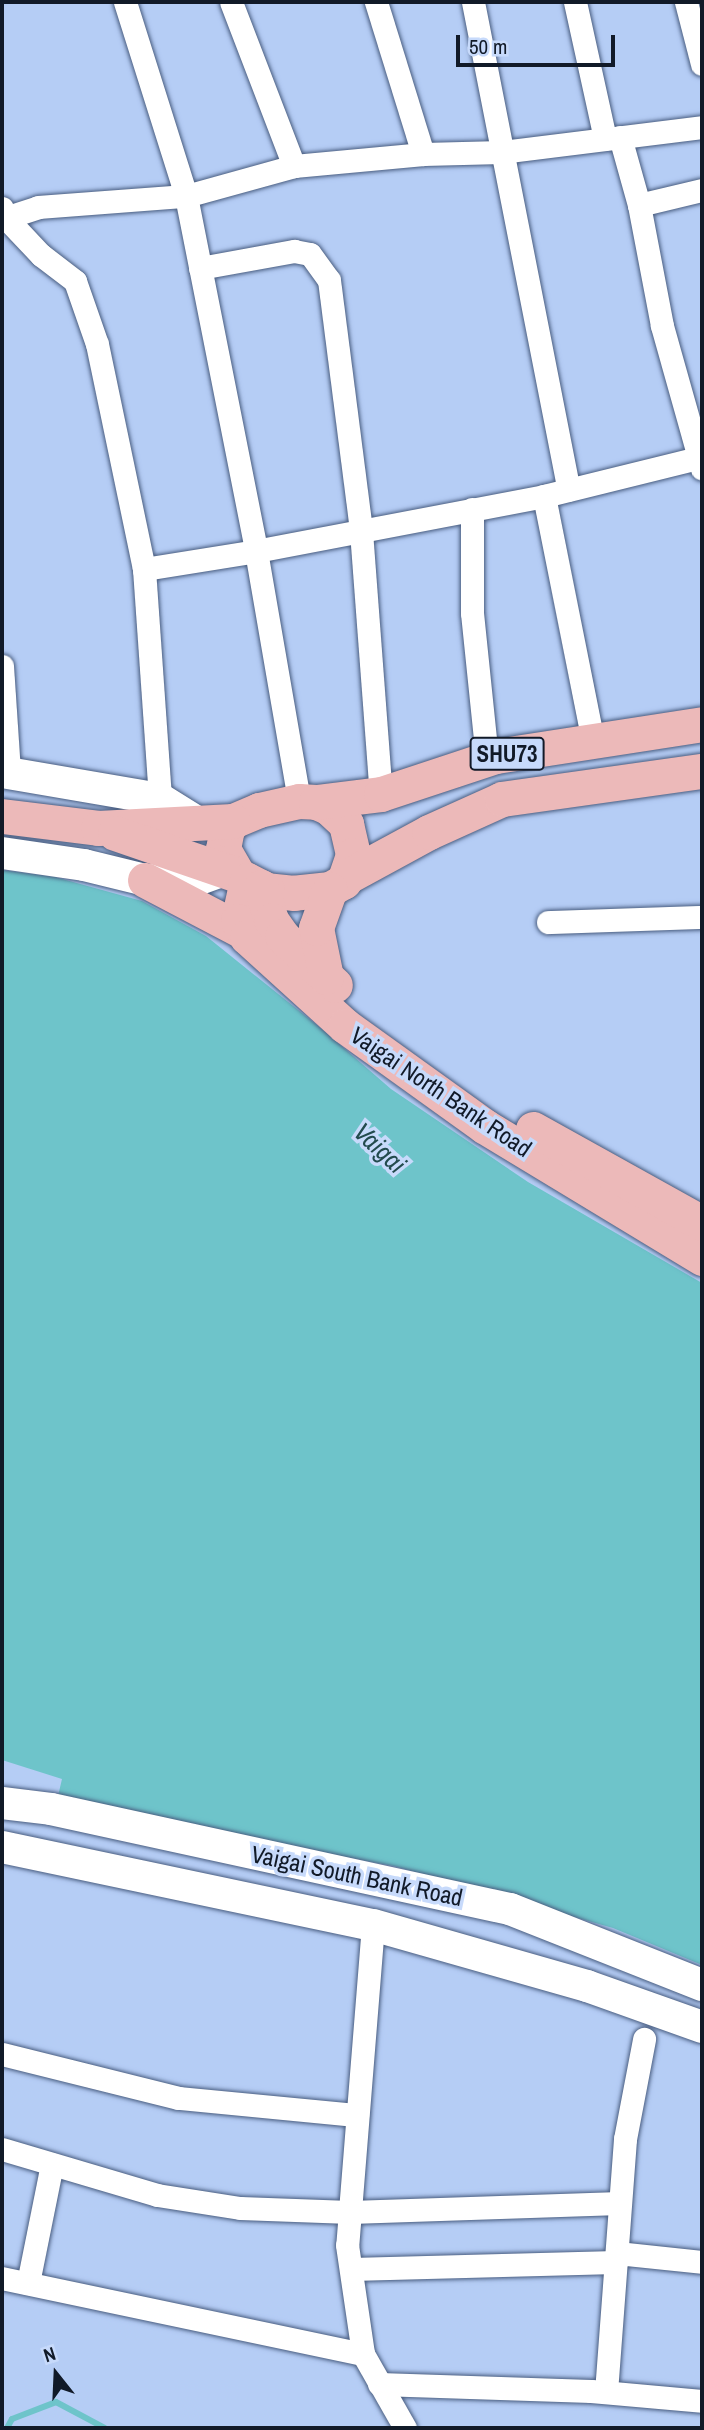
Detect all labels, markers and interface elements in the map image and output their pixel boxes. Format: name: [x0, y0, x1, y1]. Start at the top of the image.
scale bar: [459, 21, 618, 65]
text: 50 m: [469, 32, 507, 61]
road number: SHU73: [468, 734, 546, 774]
street label: Vaigai North Bank Road: [345, 1021, 537, 1163]
water label: Vaigai: [348, 1116, 412, 1180]
street label: Vaigai South Bank Road: [249, 1840, 465, 1912]
north arrow: [21, 2339, 91, 2409]
text: N: [40, 2340, 59, 2368]

